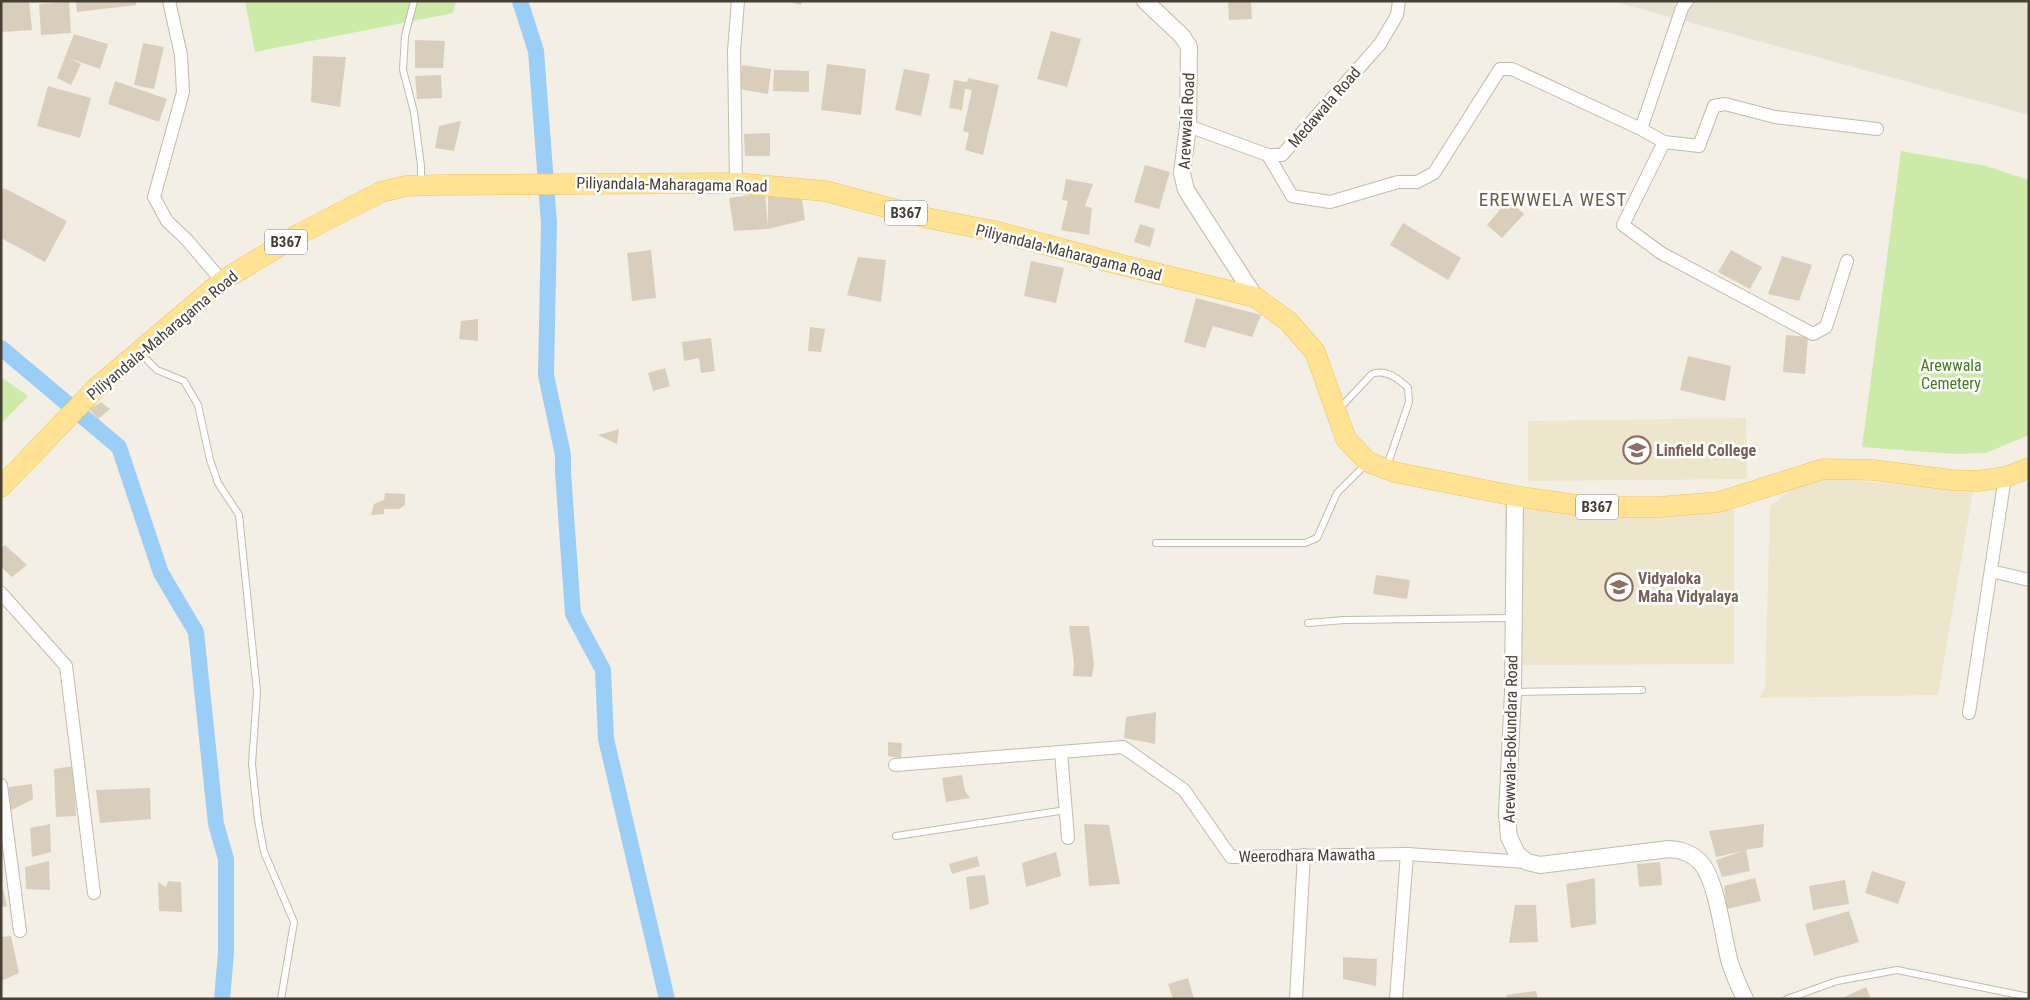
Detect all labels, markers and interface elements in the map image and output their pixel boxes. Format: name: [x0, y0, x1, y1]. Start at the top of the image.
street label: Medawala Road: [1284, 63, 1364, 151]
street label: Arewwala Road: [1174, 72, 1199, 170]
street label: Piliyandala-Maharagama Road: [576, 173, 768, 196]
district label: EREWWELA WEST: [1479, 188, 1627, 211]
road number: B367: [885, 200, 927, 226]
street label: Piliyandala-Maharagama Road: [974, 220, 1164, 285]
road number: B367: [265, 230, 307, 254]
street label: Piliyandala-Maharagama Road: [83, 267, 242, 404]
park label: Arewwala Cemetery: [1920, 356, 1982, 393]
school or university icon: Linfield College: [1622, 435, 1652, 465]
place label: Linfield College: [1656, 441, 1756, 460]
road number: B367: [1576, 494, 1618, 520]
place label: Vidyaloka Maha Vidyalaya: [1638, 569, 1739, 606]
school or university icon: Vidyaloka Maha Vidyalaya: [1604, 572, 1634, 602]
street label: Arewwala-Bokundara Road: [1500, 655, 1521, 823]
street label: Weerodhara Mawatha: [1238, 845, 1376, 866]

